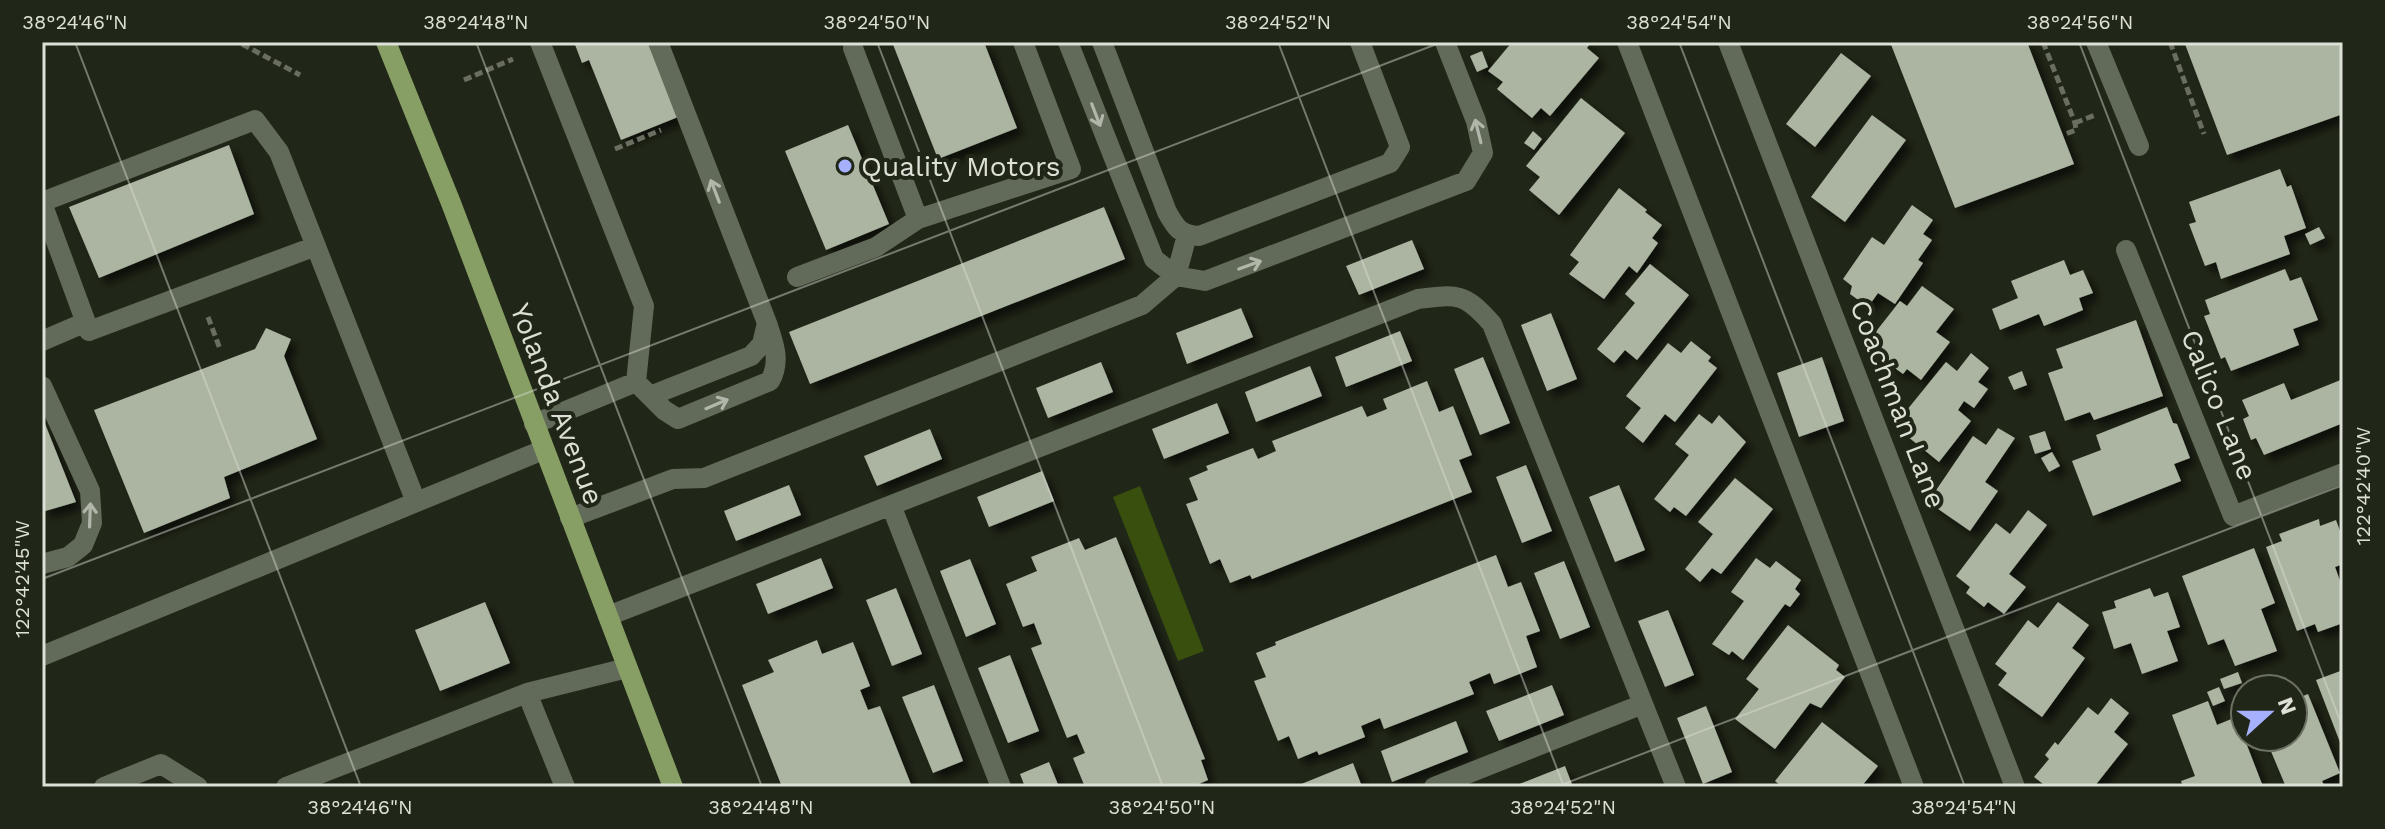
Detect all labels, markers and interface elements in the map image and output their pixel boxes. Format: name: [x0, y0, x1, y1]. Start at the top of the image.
text: 38°24'46"N: [22, 10, 128, 34]
text: 38°24'48"N: [423, 10, 529, 34]
text: 38°24'50"N: [824, 10, 930, 34]
text: 38°24'52"N: [1225, 10, 1331, 34]
text: 38°24'54"N: [1626, 10, 1732, 34]
text: 38°24'56"N: [2027, 10, 2133, 34]
one-way arrow: [1090, 102, 1104, 127]
one-way arrow: [1469, 119, 1484, 145]
place label: Quality Motors: [861, 150, 1060, 183]
marker: Quality Motors: [836, 157, 854, 175]
one-way arrow: [707, 179, 722, 204]
one-way arrow: [1237, 257, 1261, 271]
street label: Coachman Lane: [1843, 295, 1953, 513]
street label: Yolanda Avenue: [503, 299, 611, 509]
street label: Calico Lane: [2174, 325, 2264, 485]
one-way arrow: [704, 395, 729, 410]
text: 122°42'40"W: [2351, 427, 2375, 545]
one-way arrow: [83, 502, 98, 529]
text: 122°42'45"W: [10, 520, 34, 638]
north arrow: [2229, 673, 2309, 753]
text: N: [2273, 694, 2302, 718]
text: 38°24'46"N: [307, 795, 413, 819]
text: 38°24'48"N: [708, 795, 814, 819]
text: 38°24'50"N: [1109, 795, 1215, 819]
text: 38°24'52"N: [1510, 795, 1616, 819]
text: 38°24'54"N: [1911, 795, 2017, 819]

